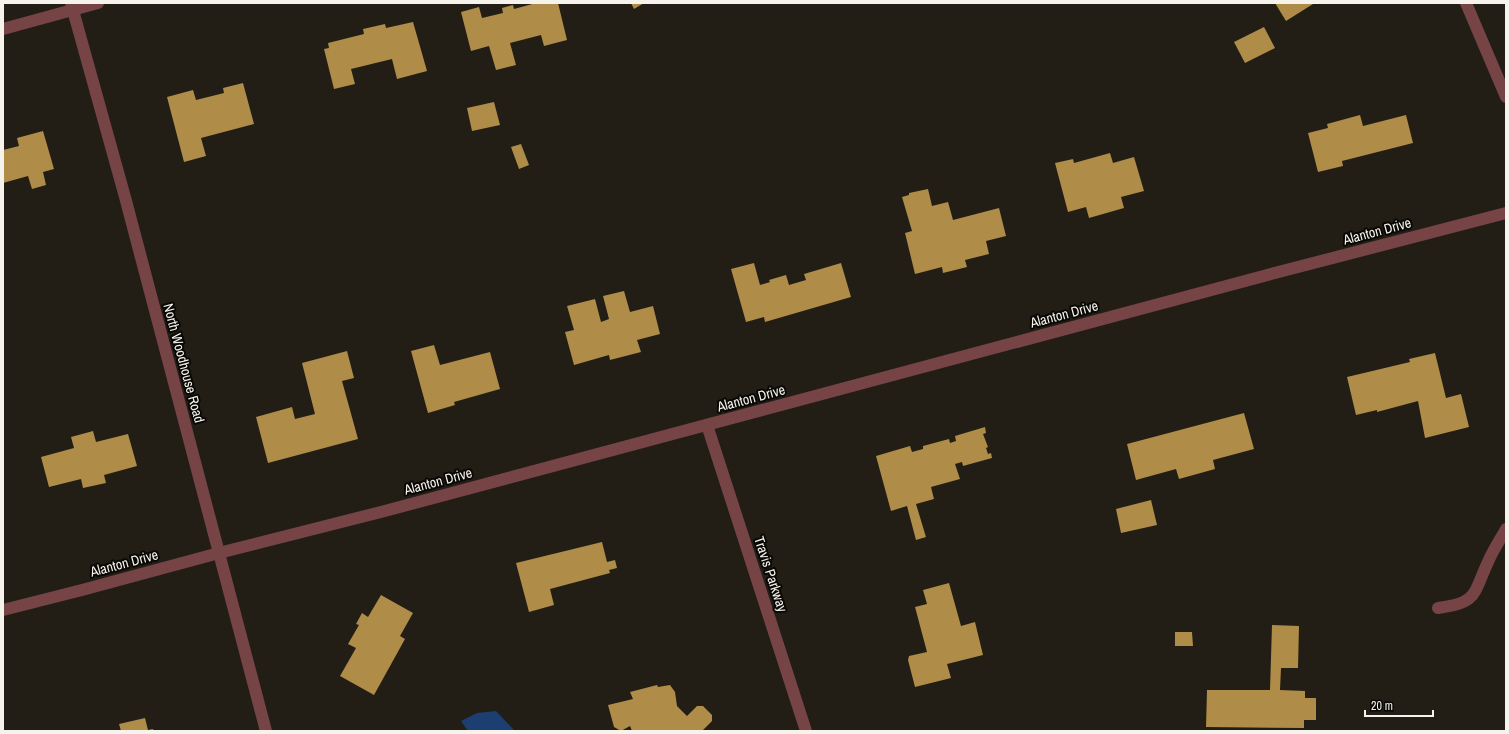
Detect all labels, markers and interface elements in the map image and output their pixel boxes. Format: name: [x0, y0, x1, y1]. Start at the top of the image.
street label: Alanton Drive: [1340, 213, 1413, 249]
street label: Alanton Drive: [1027, 296, 1100, 332]
street label: North Woodhouse Road: [159, 301, 209, 425]
street label: Alanton Drive: [714, 380, 787, 416]
street label: Alanton Drive: [401, 463, 474, 499]
street label: Travis Parkway: [750, 534, 792, 614]
street label: Alanton Drive: [87, 545, 160, 581]
scale bar: [1365, 692, 1433, 718]
text: 20 m: [1371, 698, 1393, 714]

